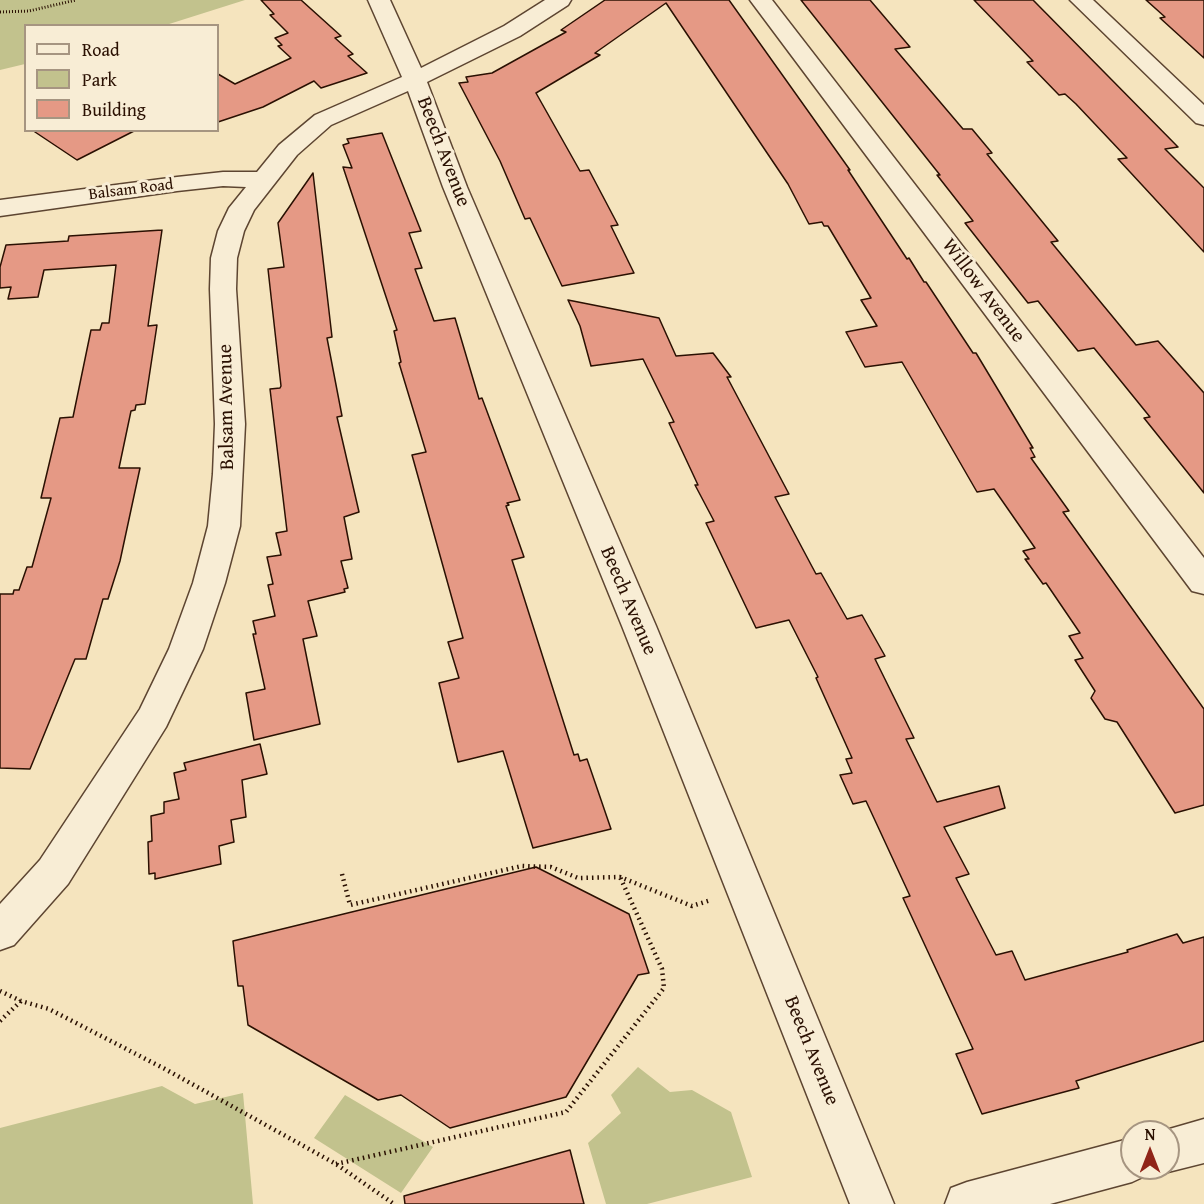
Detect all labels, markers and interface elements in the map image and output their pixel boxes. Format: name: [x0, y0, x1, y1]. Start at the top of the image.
legend: [24, 24, 219, 132]
text: Road: [82, 36, 120, 63]
text: Park: [82, 66, 117, 93]
street label: Beech Avenue: [411, 94, 475, 210]
text: Building: [82, 96, 146, 123]
street label: Balsam Road: [88, 175, 174, 205]
street label: Willow Avenue: [936, 234, 1030, 348]
street label: Balsam Avenue: [214, 344, 240, 470]
street label: Beech Avenue: [594, 543, 662, 659]
street label: Beech Avenue: [778, 993, 844, 1109]
north arrow: [1120, 1120, 1180, 1180]
text: N: [1145, 1122, 1155, 1146]

